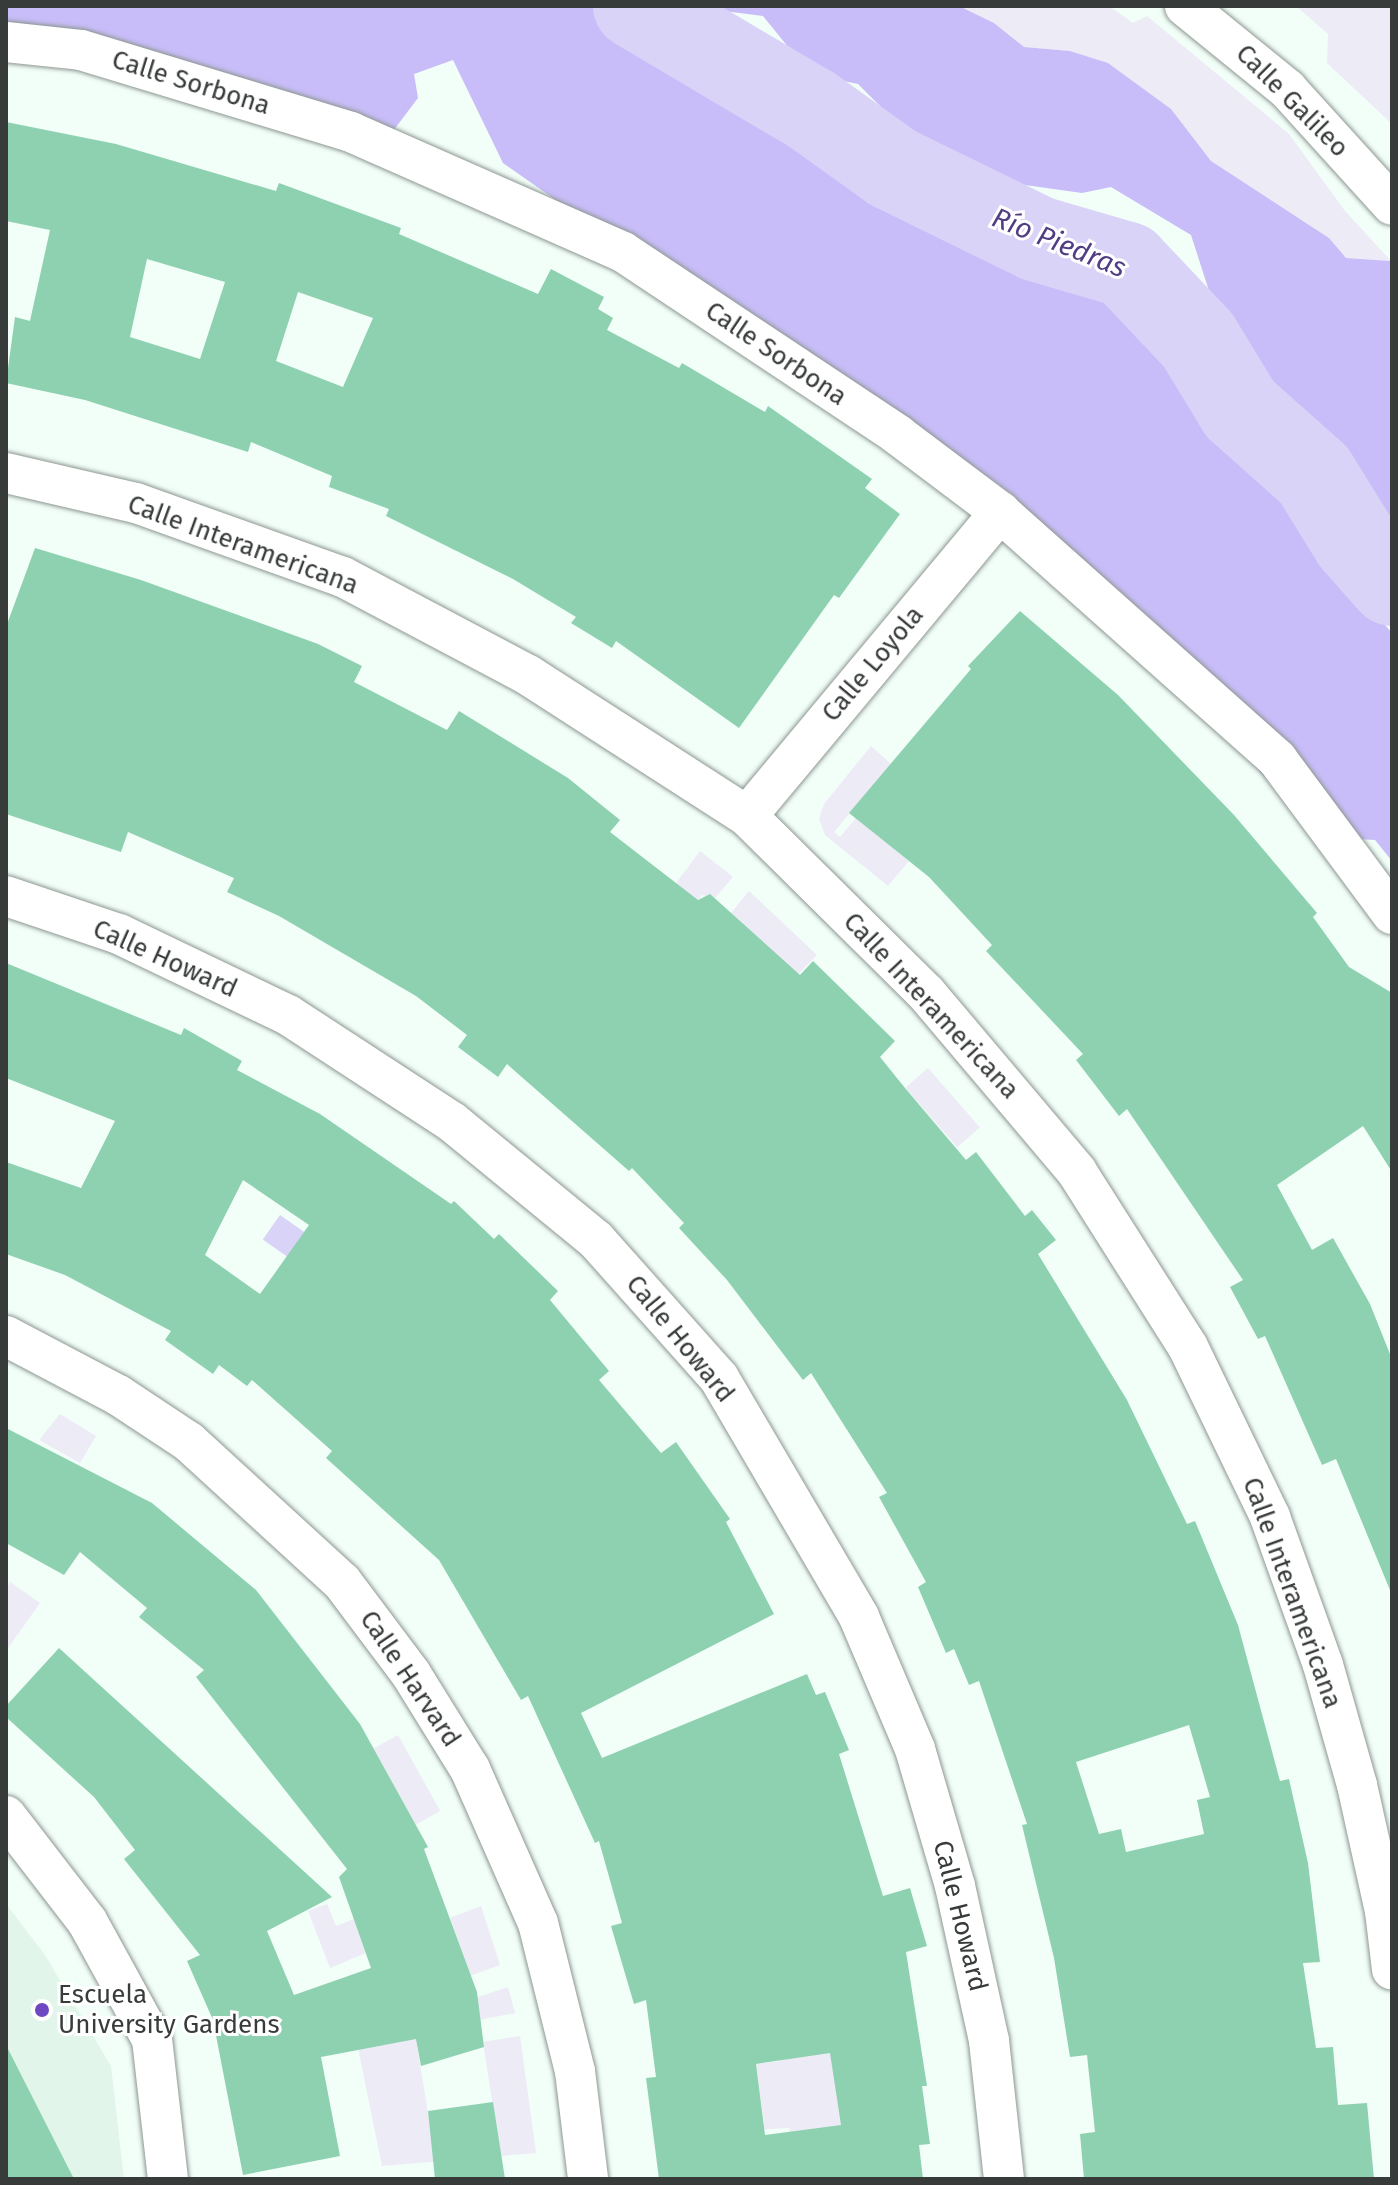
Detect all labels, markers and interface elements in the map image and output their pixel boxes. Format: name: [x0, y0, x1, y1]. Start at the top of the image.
street label: Calle Galileo: [1229, 38, 1355, 164]
street label: Calle Sorbona: [108, 44, 274, 122]
water label: Río Piedras: [987, 201, 1131, 285]
street label: Calle Sorbona: [699, 295, 853, 413]
street label: Calle Interamericana: [123, 489, 363, 601]
street label: Calle Loyola: [816, 600, 930, 728]
street label: Calle Interamericana: [837, 906, 1025, 1106]
street label: Calle Howard: [88, 913, 242, 1005]
street label: Calle Howard: [619, 1269, 741, 1409]
street label: Calle Interamericana: [1236, 1473, 1348, 1713]
street label: Calle Harvard: [353, 1605, 467, 1753]
street label: Calle Howard: [926, 1837, 994, 1995]
place label: Escuela University Gardens: [58, 1979, 280, 2040]
marker: Escuela University Gardens: [33, 2001, 51, 2019]

